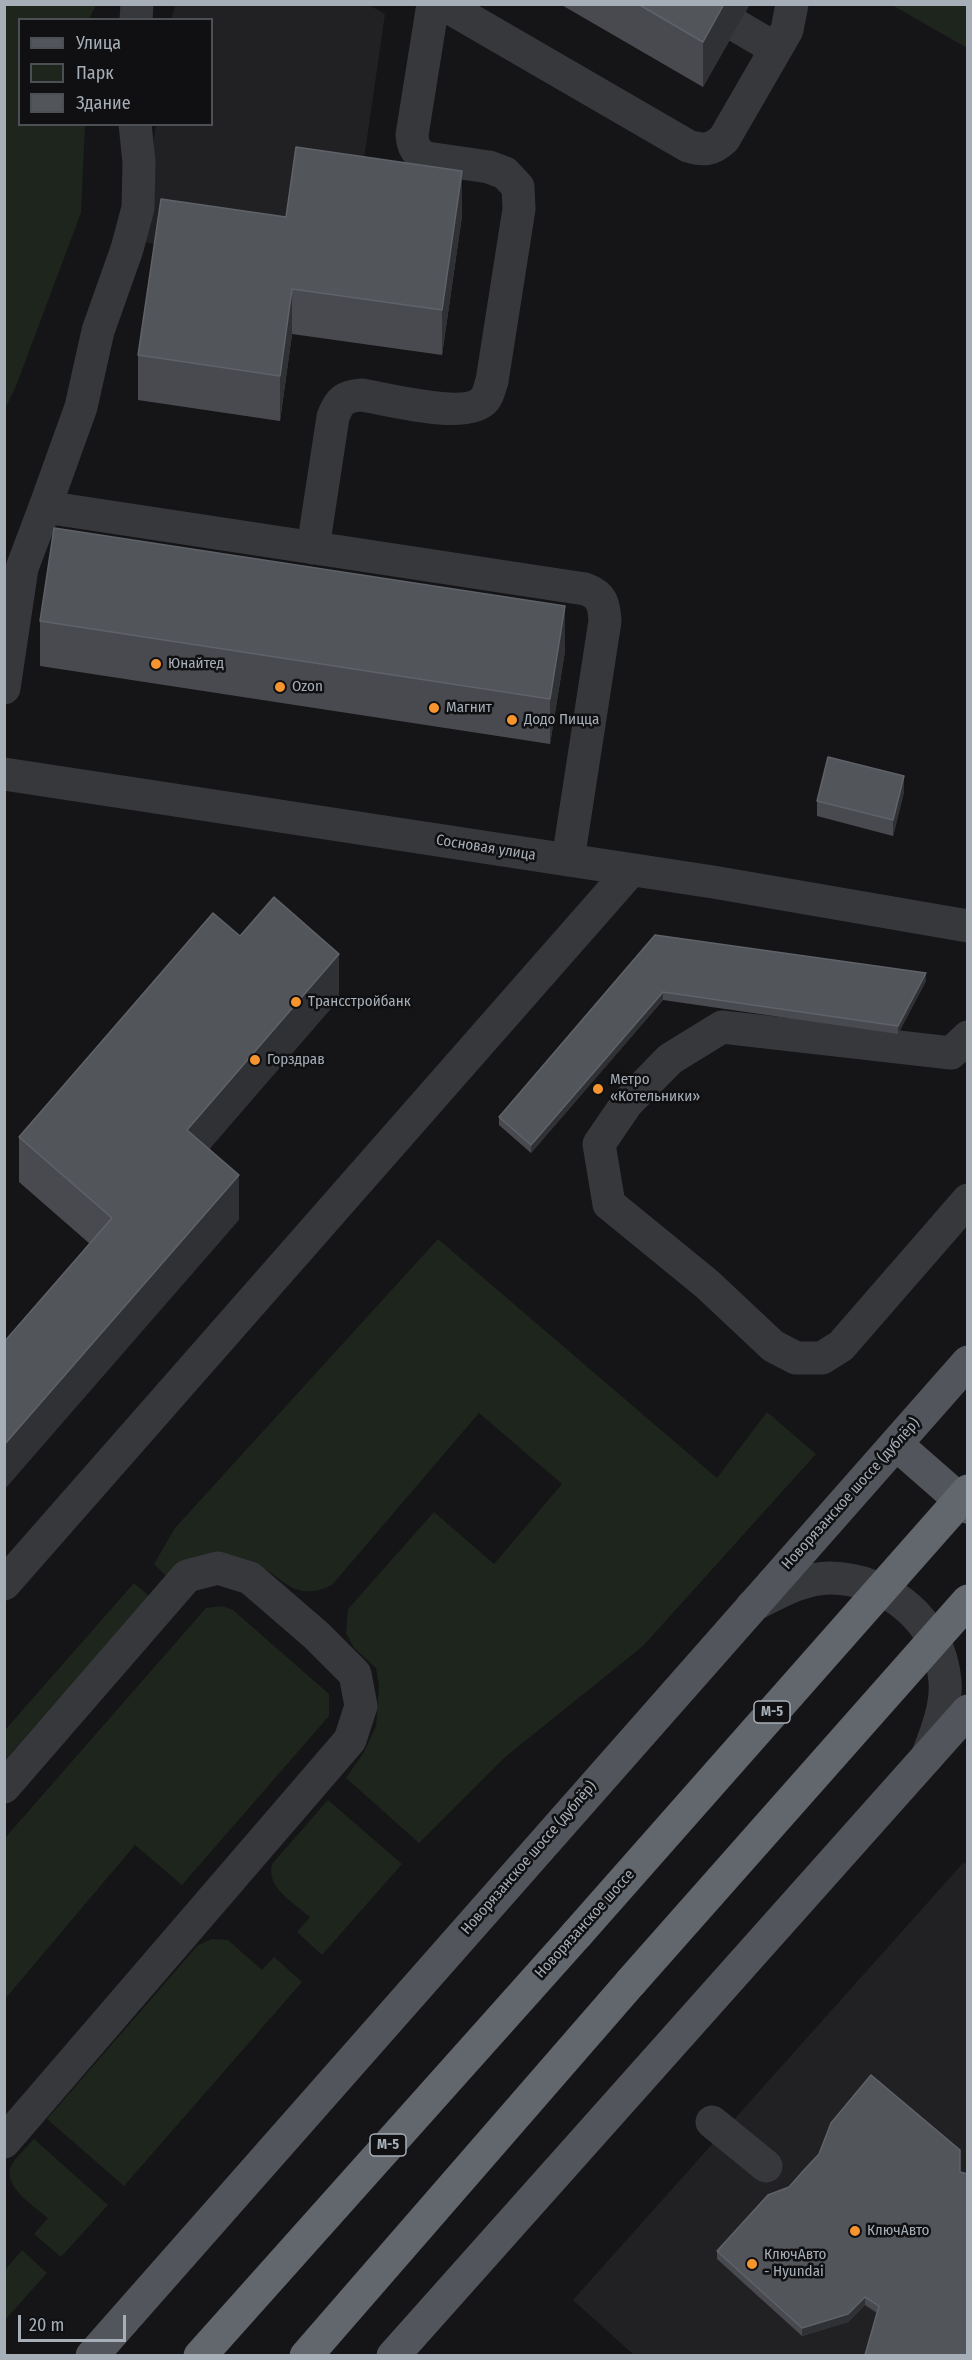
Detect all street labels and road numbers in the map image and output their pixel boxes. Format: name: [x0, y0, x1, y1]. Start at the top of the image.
street label: Сосновая улица: [435, 831, 537, 865]
street label: Новорязанское шоссе (дублёр): [778, 1415, 924, 1573]
road number: М-5: [754, 1701, 790, 1723]
street label: Новорязанское шоссе (дублёр): [457, 1778, 601, 1938]
street label: Новорязанское шоссе: [531, 1866, 639, 1982]
road number: М-5: [370, 2134, 406, 2156]

